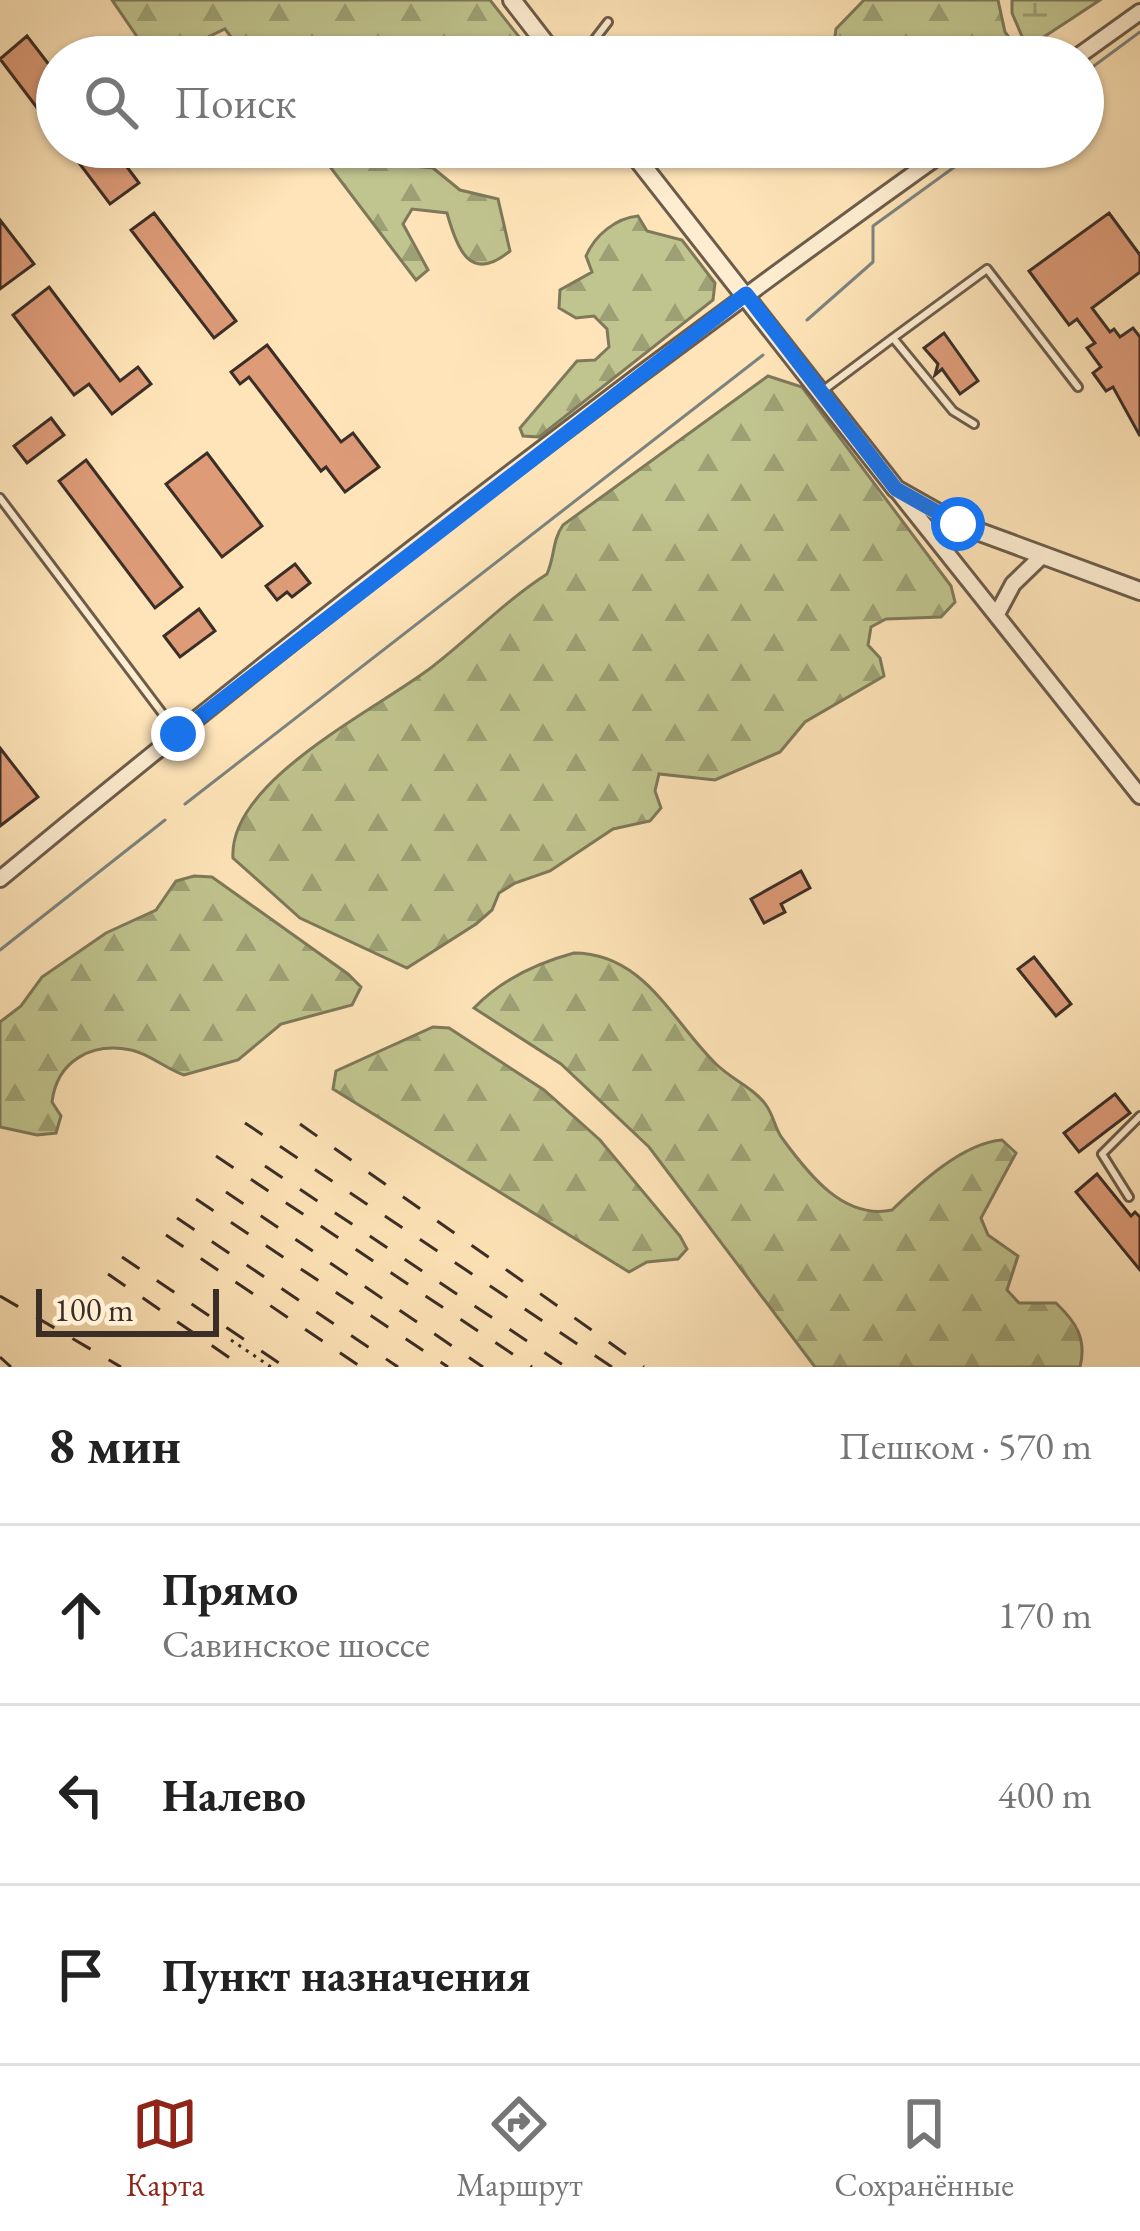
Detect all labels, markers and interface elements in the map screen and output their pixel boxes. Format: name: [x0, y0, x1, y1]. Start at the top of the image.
search box: [36, 36, 1104, 168]
icon: search: [78, 69, 144, 135]
text: Поиск: [174, 73, 296, 131]
route start: [931, 497, 985, 551]
route end: [151, 707, 205, 761]
scale bar: [36, 1283, 219, 1336]
text: 100 m: [54, 1288, 134, 1331]
text: 8 мин: [48, 1412, 181, 1478]
text: Пешком · 570 m: [839, 1420, 1092, 1471]
text: Прямо: [162, 1560, 298, 1618]
icon: ahead: [48, 1582, 114, 1648]
text: 170 m: [998, 1589, 1092, 1640]
text: Савинское шоссе: [162, 1618, 430, 1669]
icon: left: [48, 1762, 114, 1828]
text: Налево: [162, 1766, 306, 1824]
text: 400 m: [998, 1769, 1092, 1820]
icon: arrive: [48, 1942, 114, 2008]
text: Пункт назначения: [162, 1946, 531, 2004]
tab: Карта: [126, 2091, 205, 2206]
tab: Маршрут: [456, 2091, 583, 2206]
tab: Сохранённые: [834, 2091, 1014, 2206]

